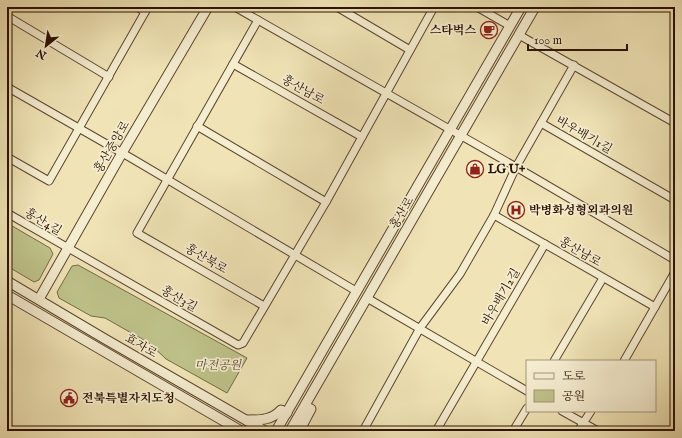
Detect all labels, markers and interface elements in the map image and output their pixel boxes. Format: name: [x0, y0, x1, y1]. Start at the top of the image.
cafe icon: 스타벅스: [479, 20, 499, 40]
place label: 스타벅스: [430, 23, 476, 38]
north arrow: [26, 26, 66, 66]
scale bar: [528, 26, 627, 52]
text: 100 m: [534, 33, 562, 48]
text: N: [33, 45, 50, 63]
street label: 홍산남로: [279, 72, 327, 108]
street label: 바우배기1길: [553, 113, 615, 157]
street label: 홍산중앙로: [91, 118, 133, 176]
shop icon: LG U+: [465, 159, 485, 179]
place label: LG U+: [487, 162, 526, 177]
street label: 홍산로: [387, 194, 417, 232]
hospital icon: 박병화성형외과의원: [506, 200, 526, 220]
place label: 박병화성형외과의원: [529, 203, 633, 218]
street label: 홍산4길: [22, 205, 64, 239]
street label: 홍산남로: [556, 234, 604, 270]
street label: 홍산북로: [182, 241, 230, 277]
street label: 바우배기2길: [479, 266, 523, 328]
street label: 홍산3길: [158, 283, 200, 315]
street label: 효자로: [122, 331, 160, 361]
park label: 마전공원: [195, 358, 243, 373]
legend: [526, 360, 656, 412]
text: 도로: [562, 369, 586, 384]
public building icon: 전북특별자치도청: [59, 388, 79, 408]
text: 공원: [562, 389, 585, 404]
place label: 전북특별자치도청: [82, 391, 175, 406]

